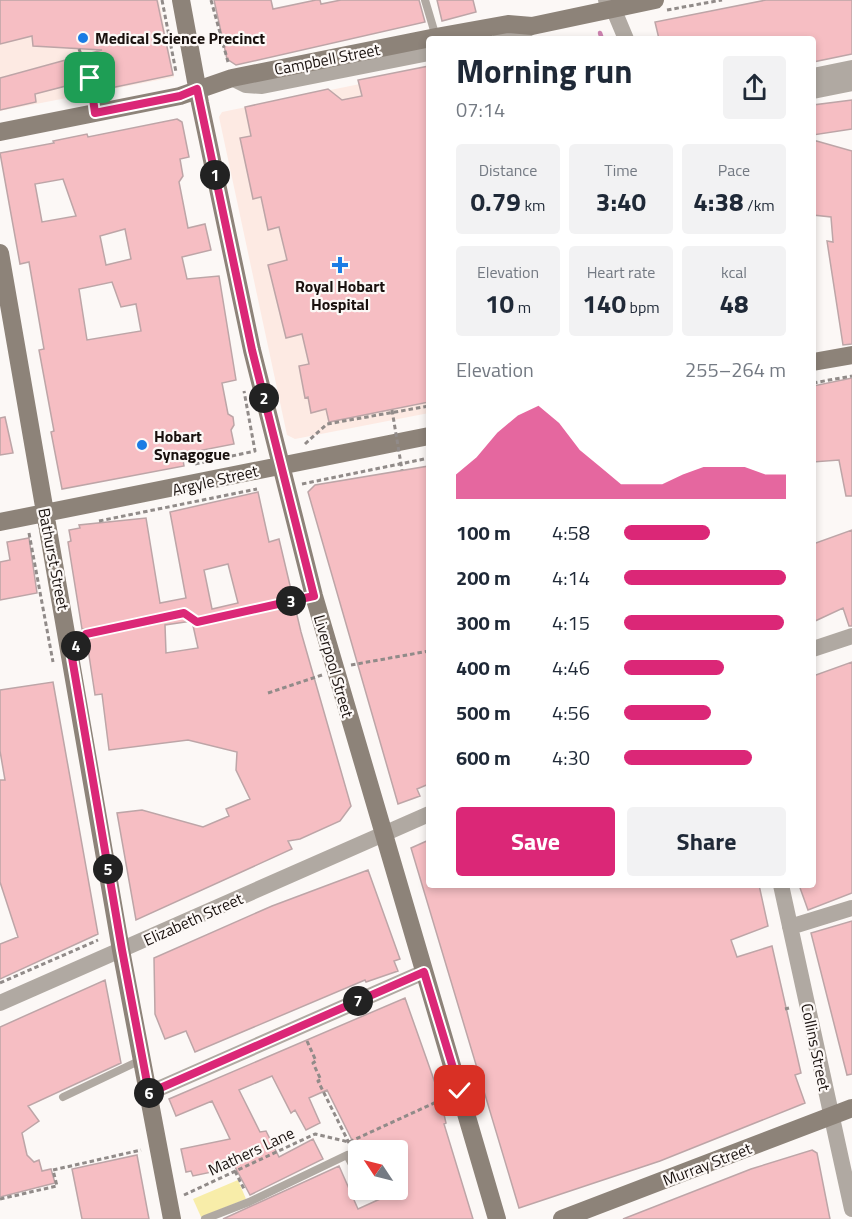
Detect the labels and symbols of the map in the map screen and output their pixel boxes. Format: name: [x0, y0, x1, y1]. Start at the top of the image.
place label: Medical Science Precinct: [95, 26, 265, 50]
marker: Medical Science Precinct: [76, 31, 90, 45]
street label: Campbell Street: [272, 37, 382, 81]
pin: [64, 52, 115, 103]
pin: 1: [200, 160, 230, 190]
marker: Royal Hobart Hospital: [331, 256, 349, 274]
place label: Royal Hobart Hospital: [295, 274, 385, 316]
pin: 2: [249, 383, 279, 413]
place label: Hobart Synagogue: [154, 424, 230, 466]
marker: Hobart Synagogue: [135, 438, 149, 452]
street label: Argyle Street: [170, 458, 261, 502]
street label: Bathurst Street: [32, 506, 76, 613]
pin: 3: [276, 586, 306, 616]
street label: Liverpool Street: [308, 612, 360, 721]
pin: 4: [61, 631, 91, 661]
pin: 5: [93, 854, 123, 884]
street label: Elizabeth Street: [139, 886, 247, 952]
pin: 7: [343, 986, 373, 1016]
street label: Collins Street: [795, 1001, 837, 1093]
pin: [434, 1065, 485, 1116]
pin: 6: [134, 1078, 164, 1108]
street label: Mathers Lane: [204, 1121, 298, 1181]
street label: Murray Street: [659, 1136, 755, 1192]
north arrow: [348, 1140, 408, 1200]

